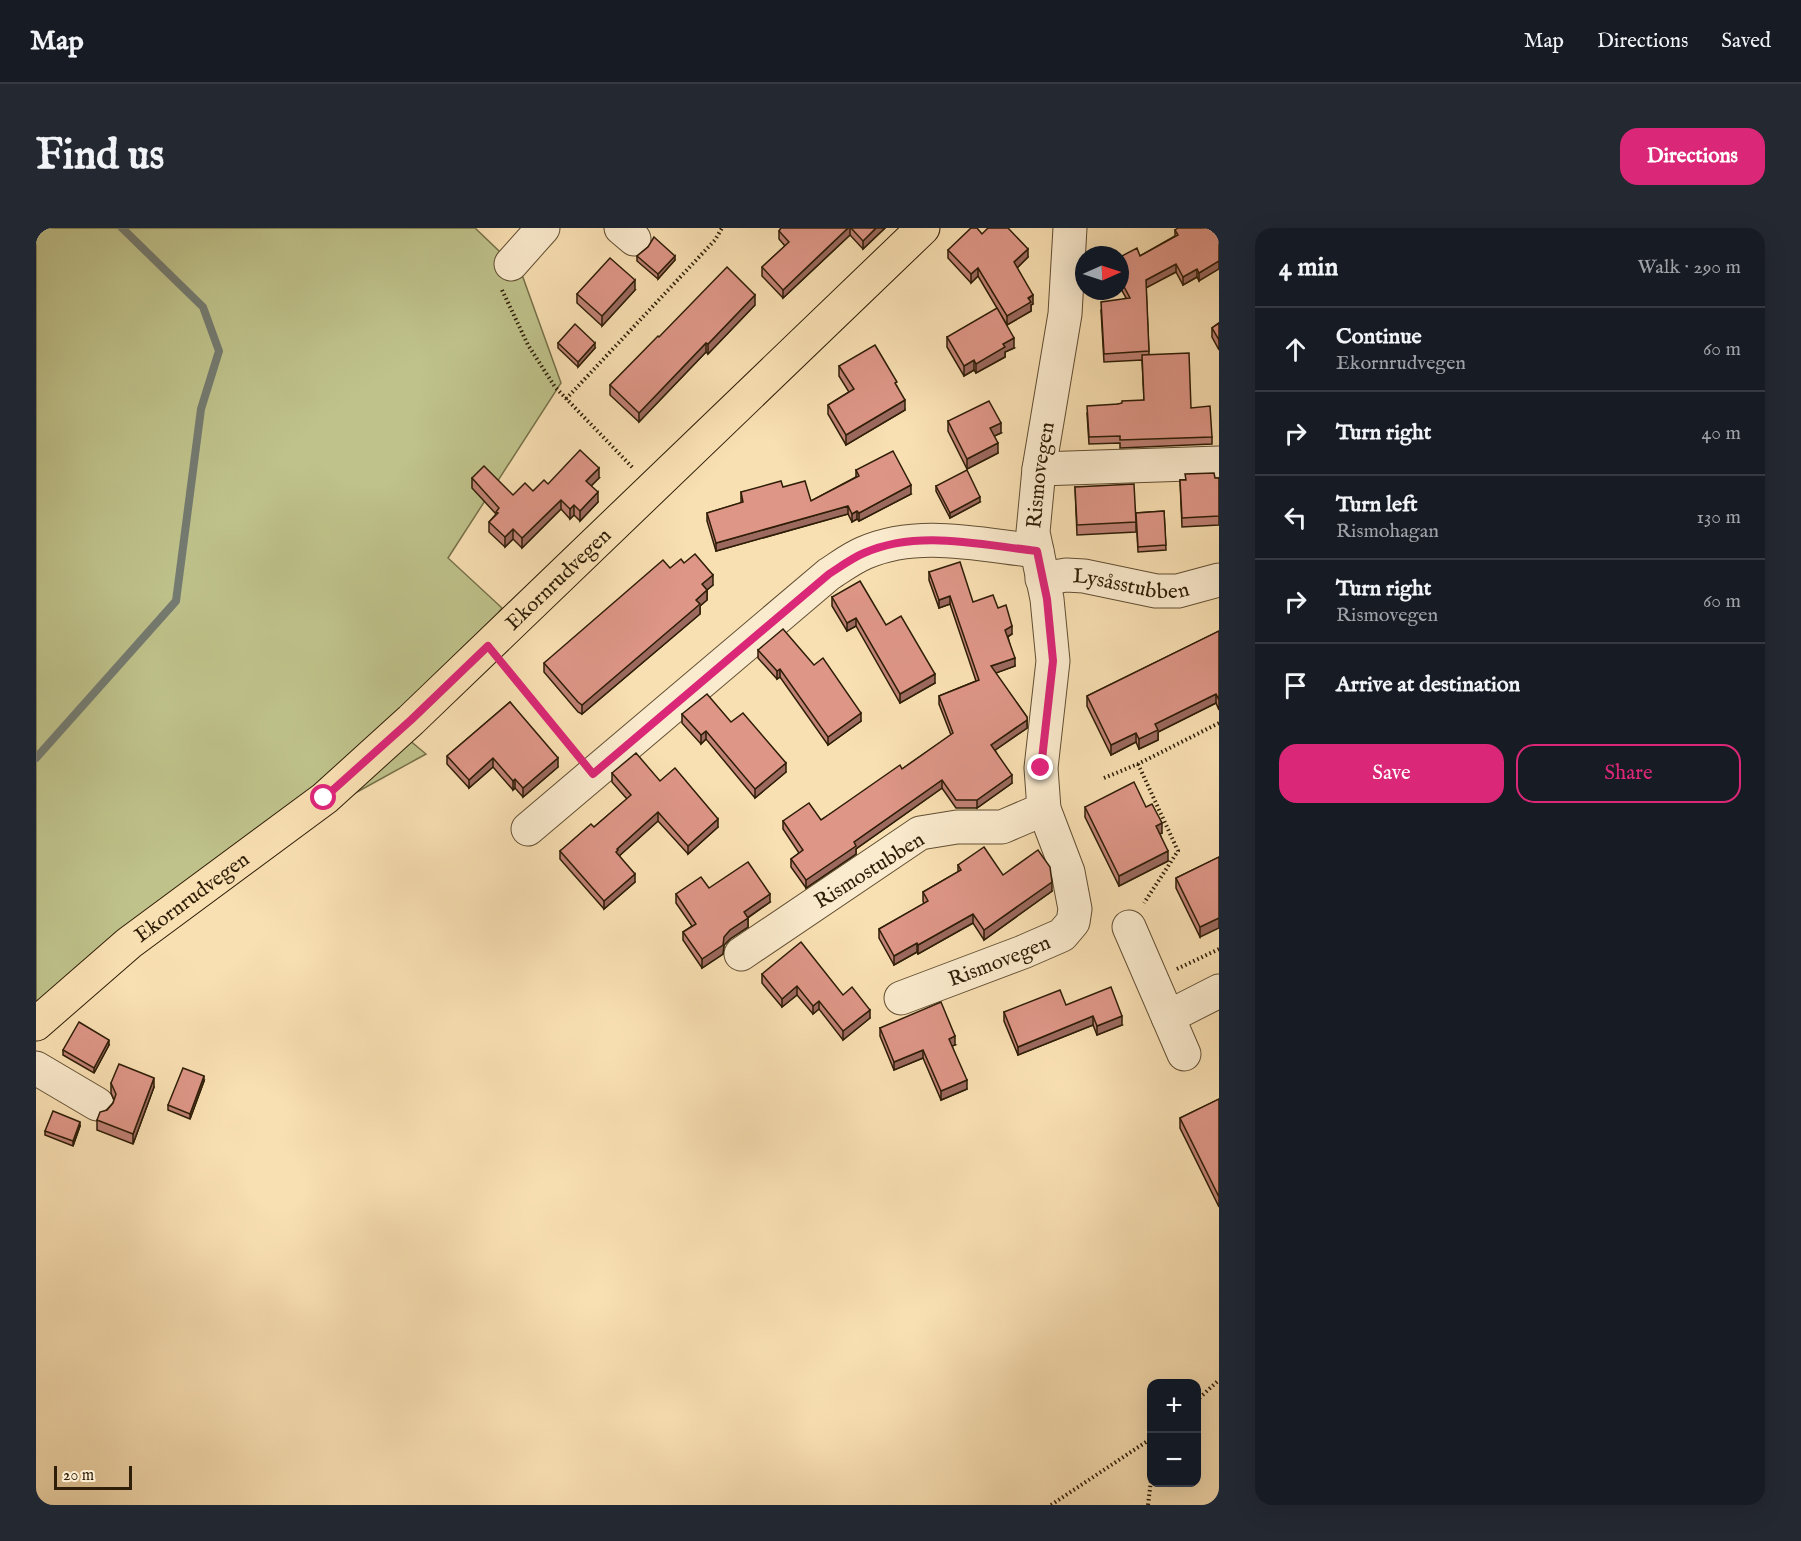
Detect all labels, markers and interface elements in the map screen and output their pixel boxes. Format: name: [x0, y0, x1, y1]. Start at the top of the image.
text: Map: [30, 24, 84, 59]
text: Map: [1524, 28, 1564, 55]
text: Directions: [1597, 28, 1688, 55]
text: Saved: [1721, 28, 1771, 55]
button: Directions: [1620, 128, 1765, 185]
text: Find us: [36, 130, 164, 183]
north arrow: [1075, 246, 1129, 300]
text: 4 min: [1279, 251, 1338, 284]
text: Walk · 290 m: [1637, 255, 1741, 280]
text: Continue: [1336, 323, 1422, 351]
icon: ahead: [1279, 333, 1312, 366]
text: 60 m: [1703, 337, 1741, 362]
text: Ekornrudvegen: [1336, 351, 1466, 376]
icon: right: [1279, 417, 1312, 450]
text: Turn right: [1336, 419, 1431, 447]
street label: Rismovegen: [1021, 420, 1062, 530]
text: 40 m: [1702, 421, 1741, 446]
text: Turn left: [1336, 491, 1418, 519]
icon: left: [1279, 501, 1312, 534]
text: 130 m: [1696, 505, 1741, 530]
text: Rismohagan: [1336, 519, 1439, 544]
street label: Ekornrudvegen: [500, 523, 618, 637]
street label: Lysåsstubben: [1072, 563, 1192, 606]
text: Turn right: [1336, 575, 1431, 603]
icon: right: [1279, 585, 1312, 618]
text: 60 m: [1703, 589, 1741, 614]
text: Rismovegen: [1336, 603, 1438, 628]
icon: arrive: [1279, 669, 1312, 702]
text: Arrive at destination: [1336, 671, 1520, 699]
button: Save: [1279, 744, 1504, 803]
button: Share: [1516, 744, 1741, 803]
route end: [1027, 754, 1053, 780]
route start: [310, 784, 336, 810]
street label: Rismostubben: [810, 827, 930, 916]
street label: Ekornrudvegen: [129, 847, 255, 949]
street label: Rismovegen: [945, 930, 1055, 994]
map controls: [1147, 1379, 1201, 1487]
button: +: [1147, 1379, 1201, 1433]
button: −: [1147, 1433, 1201, 1487]
scale bar: [54, 1463, 132, 1490]
text: 20 m: [63, 1466, 94, 1486]

